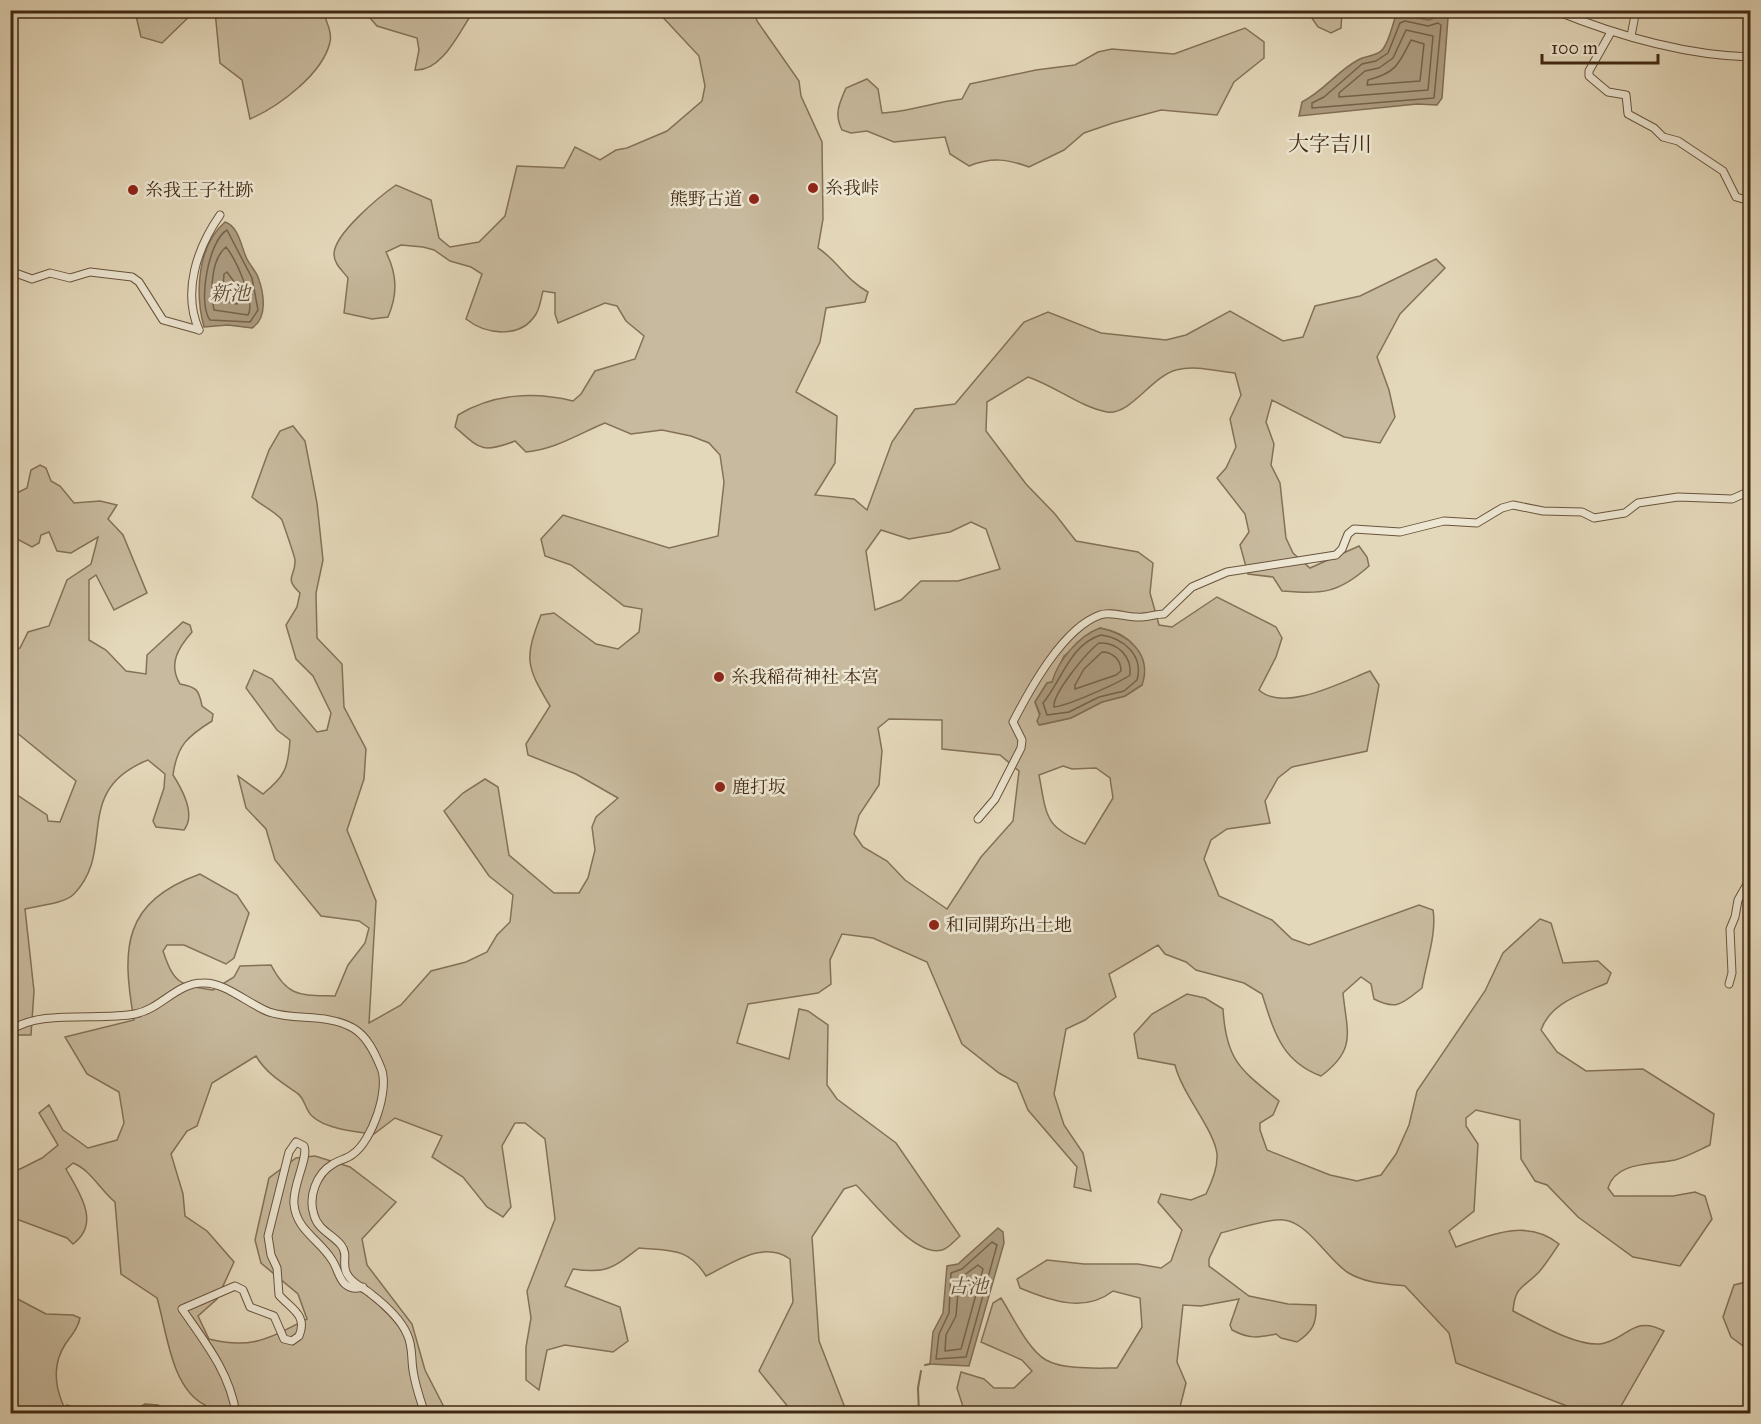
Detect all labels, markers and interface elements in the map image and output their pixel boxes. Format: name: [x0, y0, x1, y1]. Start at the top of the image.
scale bar: [1542, 27, 1658, 65]
text: 100 m: [1551, 37, 1598, 59]
district label: 大字吉川: [1288, 131, 1372, 157]
place label: 糸我峠: [825, 177, 879, 199]
place label: 糸我王子社跡: [145, 179, 253, 201]
marker: 糸我峠: [806, 181, 820, 195]
marker: 糸我王子社跡: [126, 183, 140, 197]
place label: 熊野古道: [670, 188, 742, 210]
marker: 熊野古道: [747, 192, 761, 206]
water label: 新池: [210, 281, 252, 305]
place label: 糸我稲荷神社 本宮: [731, 666, 879, 688]
marker: 糸我稲荷神社 本宮: [712, 670, 726, 684]
place label: 鹿打坂: [732, 776, 786, 798]
marker: 鹿打坂: [713, 780, 727, 794]
place label: 和同開珎出土地: [946, 914, 1072, 936]
marker: 和同開珎出土地: [927, 918, 941, 932]
water label: 古池: [948, 1274, 990, 1298]

